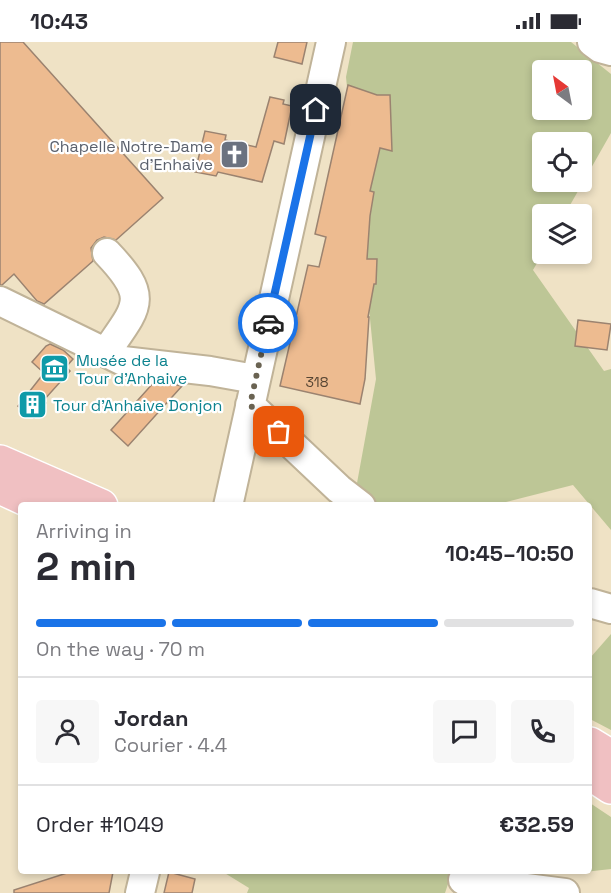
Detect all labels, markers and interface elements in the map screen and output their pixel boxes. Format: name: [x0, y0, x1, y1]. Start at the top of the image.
text: 10:43: [30, 7, 88, 35]
north arrow: [532, 60, 592, 120]
map controls: [532, 60, 592, 264]
pin: [290, 84, 341, 135]
icon: home: [299, 93, 332, 126]
button: locate: [532, 132, 592, 192]
place label: Chapelle Notre-Dame d'Enhaive: [49, 136, 213, 175]
church icon: Chapelle Notre-Dame d'Enhaive: [218, 139, 250, 171]
button: layers: [532, 204, 592, 264]
courier: [238, 293, 298, 353]
icon: car: [252, 307, 285, 340]
place label: Musée de la Tour d’Anhaive: [76, 350, 187, 389]
museum icon: Musée de la Tour d’Anhaive: [39, 353, 71, 385]
house number: 318: [306, 373, 329, 391]
building icon: Tour d'Anhaive Donjon: [16, 389, 48, 421]
place label: Tour d'Anhaive Donjon: [53, 395, 222, 416]
pin: [253, 406, 304, 457]
icon: bag: [262, 415, 295, 448]
text: Arriving in: [36, 518, 132, 544]
text: 10:45–10:50: [445, 539, 574, 567]
text: 2 min: [36, 542, 137, 591]
text: On the way · 70 m: [36, 636, 205, 662]
button: person: [36, 700, 99, 763]
button: chat: [433, 700, 496, 763]
button: phone: [511, 700, 574, 763]
text: Jordan: [114, 704, 189, 732]
text: Courier · 4.4: [114, 732, 227, 758]
text: Order #1049: [36, 810, 164, 838]
text: €32.59: [499, 810, 574, 838]

